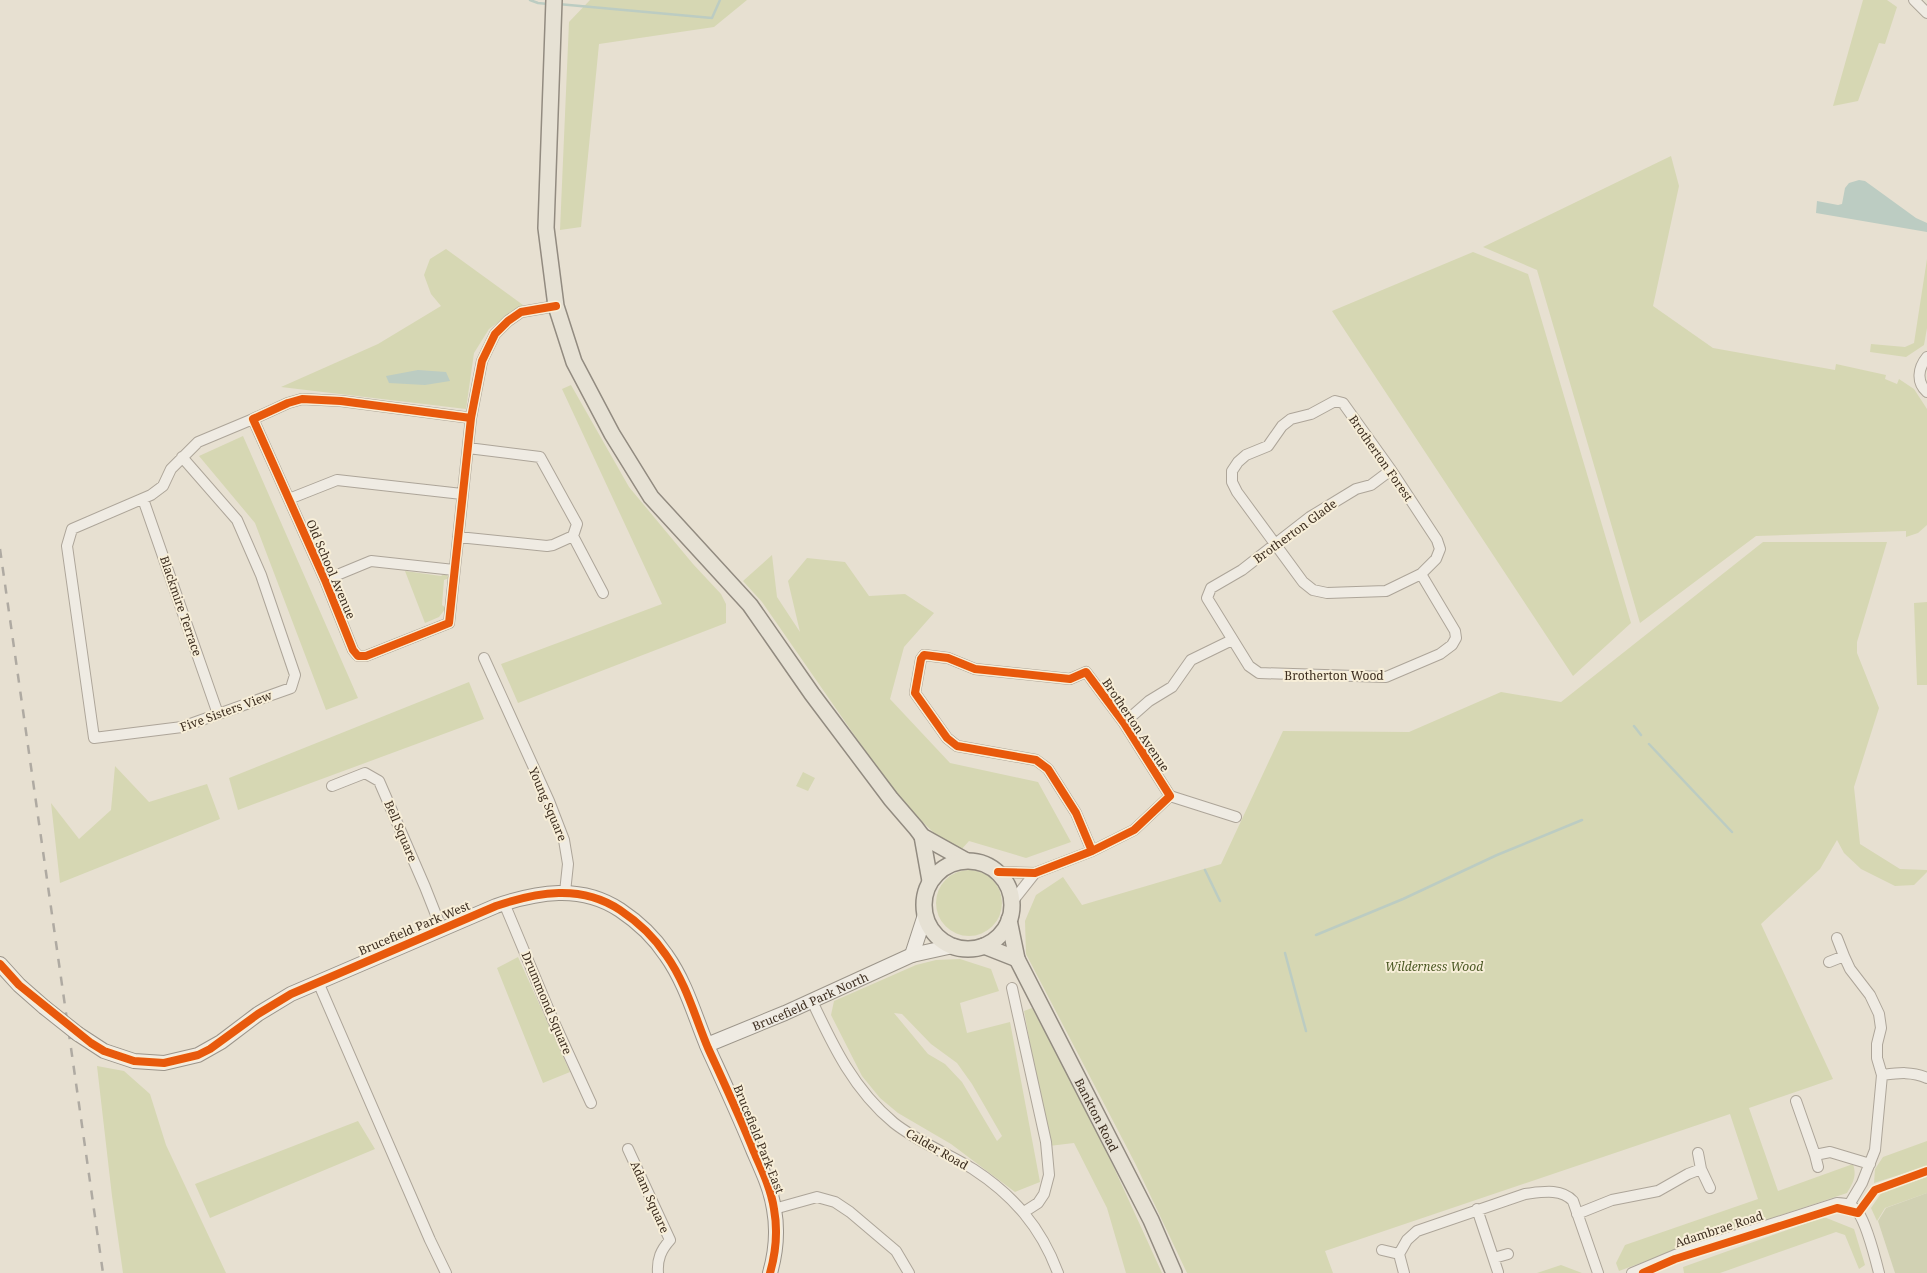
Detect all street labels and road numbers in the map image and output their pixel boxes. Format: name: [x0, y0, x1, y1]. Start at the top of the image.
street label: Brotherton Forest: [1345, 412, 1417, 504]
street label: Brotherton Glade: [1250, 495, 1340, 567]
street label: Old School Avenue: [302, 517, 360, 621]
street label: Blackmire Terrace: [156, 554, 206, 658]
street label: Brotherton Wood: [1284, 667, 1384, 684]
street label: Brotherton Avenue: [1098, 675, 1174, 775]
street label: Five Sisters View: [178, 686, 275, 736]
street label: Young Square: [524, 763, 571, 844]
street label: Bell Square: [380, 798, 422, 864]
street label: Brucefield Park West: [356, 897, 472, 959]
street label: Drummond Square: [518, 949, 576, 1057]
street label: Brucefield Park North: [749, 968, 871, 1034]
street label: Bankton Road: [1071, 1075, 1123, 1155]
street label: Brucefield Park East: [729, 1082, 789, 1196]
street label: Calder Road: [903, 1124, 972, 1174]
street label: Adam Square: [627, 1158, 673, 1236]
street label: Adambrae Road: [1673, 1207, 1766, 1251]

